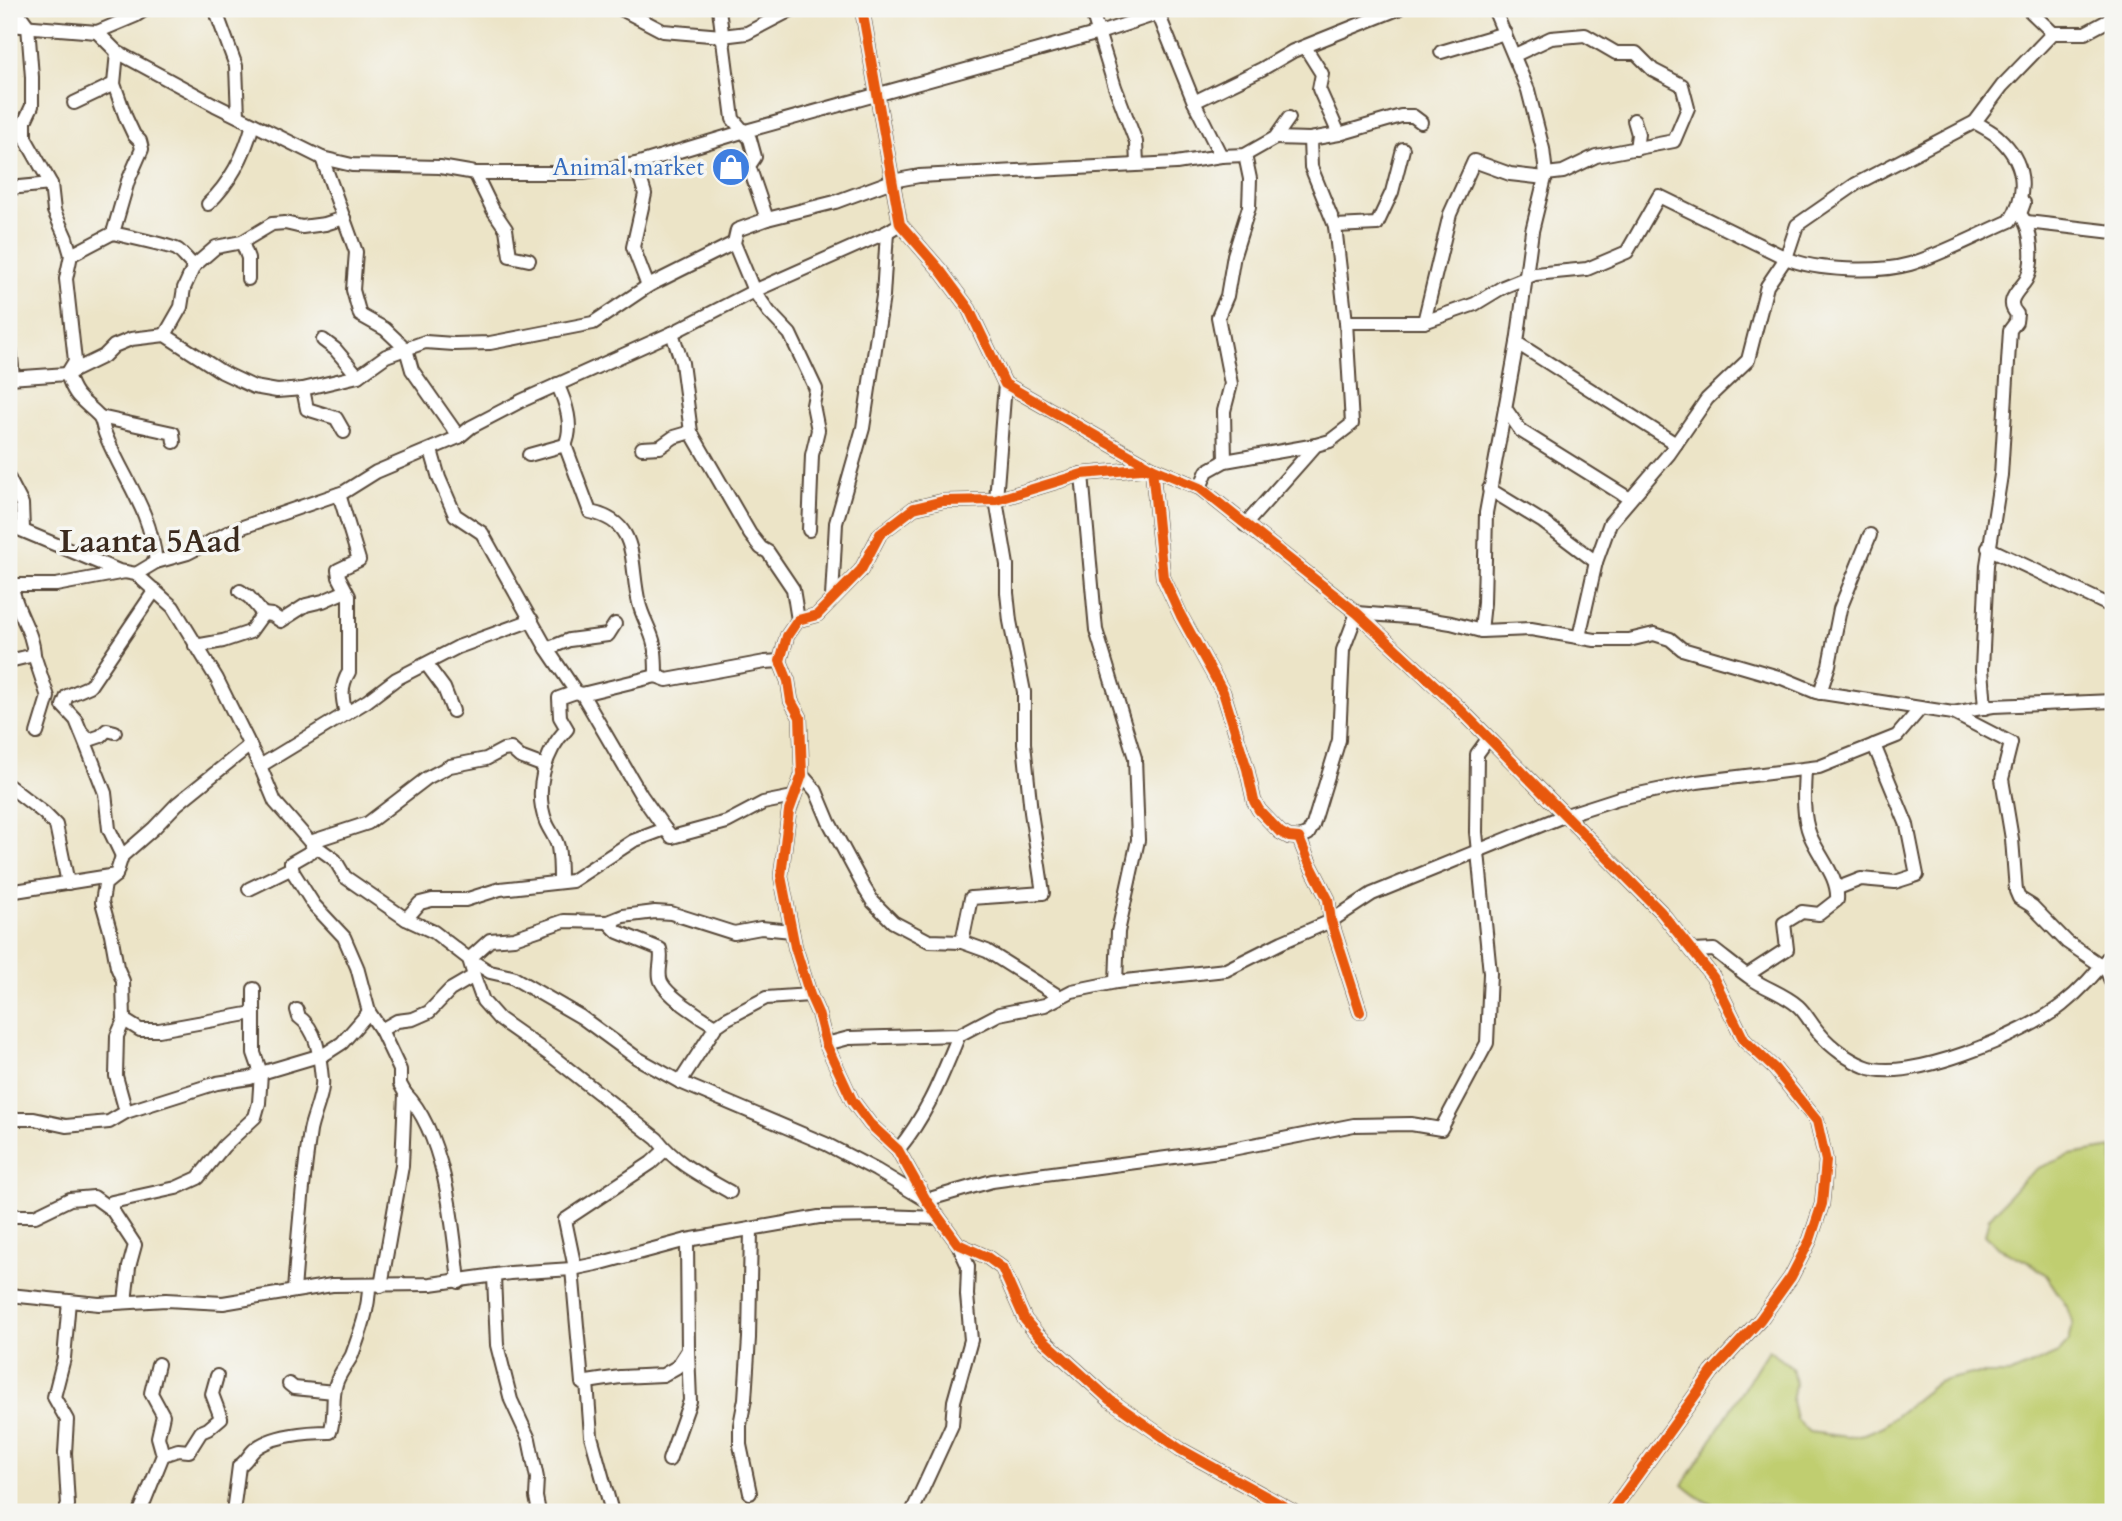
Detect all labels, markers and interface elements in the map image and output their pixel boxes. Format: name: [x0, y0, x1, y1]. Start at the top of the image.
shop icon: Animal market: [710, 146, 752, 188]
place label: Animal market: [553, 151, 704, 184]
district label: Laanta 5Aad: [59, 520, 241, 564]

